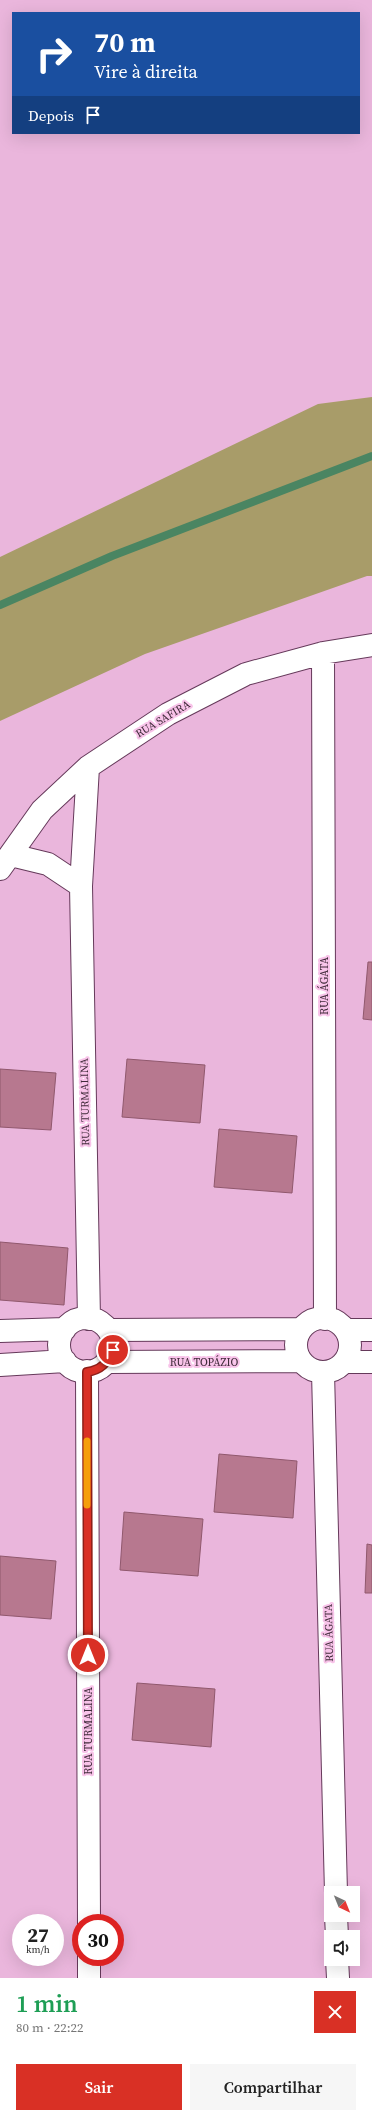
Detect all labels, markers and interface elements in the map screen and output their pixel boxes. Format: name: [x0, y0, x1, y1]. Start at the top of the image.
text: 70 m: [94, 23, 156, 61]
icon: right: [28, 28, 80, 80]
text: Vire à direita: [94, 59, 198, 84]
icon: arrive: [82, 104, 104, 126]
text: Depois: [28, 105, 74, 126]
street label: RUA SAFIRA: [133, 696, 194, 741]
street label: RUA ÁGATA: [317, 956, 332, 1015]
street label: RUA TURMALINA: [77, 1057, 93, 1146]
pin: [96, 1333, 130, 1367]
icon: arrive: [102, 1339, 124, 1361]
street label: RUA TOPÁZIO: [170, 1355, 238, 1370]
street label: RUA ÁGATA: [321, 1603, 337, 1662]
position arrow: [67, 1634, 109, 1676]
street label: RUA TURMALINA: [81, 1687, 96, 1775]
north arrow: [324, 1886, 360, 1922]
map controls: [324, 1886, 360, 1966]
speed limit sign: 30: [72, 1914, 124, 1966]
text: 27: [27, 1921, 49, 1949]
button: sound: [324, 1930, 360, 1966]
text: km/h: [26, 1943, 50, 1956]
text: 1 min: [16, 1987, 78, 2020]
button: close: [314, 1991, 356, 2033]
text: 80 m · 22:22: [16, 2019, 84, 2036]
button: Sair: [16, 2064, 182, 2110]
button: Compartilhar: [190, 2064, 356, 2110]

